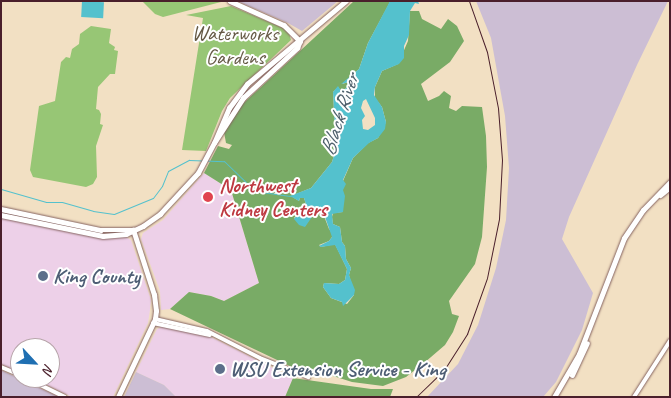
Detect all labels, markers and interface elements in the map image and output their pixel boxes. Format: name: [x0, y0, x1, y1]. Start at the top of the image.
park label: Waterworks Gardens: [192, 20, 278, 70]
water label: Black River: [314, 71, 366, 159]
place label: Northwest Kidney Centers: [219, 172, 327, 222]
marker: Northwest Kidney Centers: [201, 190, 215, 204]
place label: King County: [53, 263, 139, 289]
marker: King County: [37, 270, 49, 282]
north arrow: [10, 338, 60, 388]
place label: WSU Extension Service - King: [230, 356, 446, 382]
text: N: [39, 362, 58, 377]
marker: WSU Extension Service - King: [214, 363, 226, 375]

